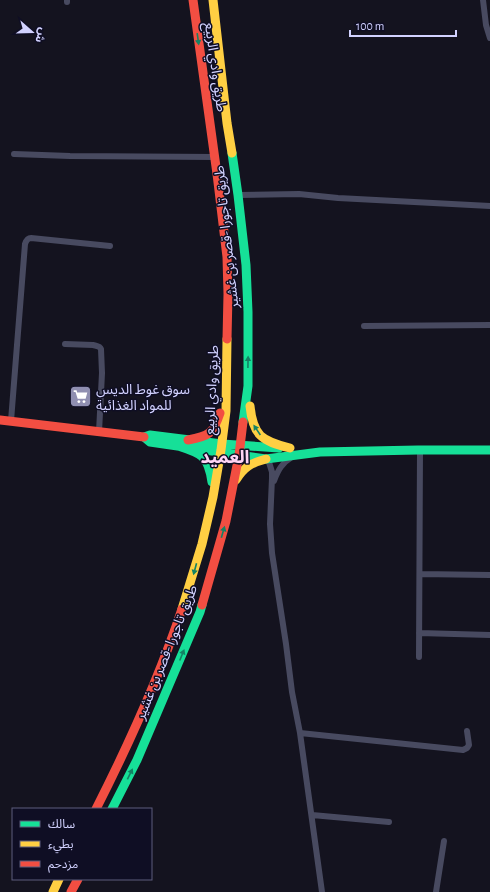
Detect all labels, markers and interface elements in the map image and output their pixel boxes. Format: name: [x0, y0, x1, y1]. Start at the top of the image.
north arrow: [12, 12, 52, 52]
scale bar: [350, 12, 456, 38]
text: 100 m: [356, 20, 384, 32]
street label: طريق وادي الربيع: [199, 22, 228, 113]
text: ش: [32, 26, 49, 44]
one-way arrow: [195, 33, 201, 45]
street label: طريق تاجورا -قصر بن غشير: [213, 165, 244, 310]
street label: طريق وادي الربيع: [203, 345, 225, 436]
one-way arrow: [245, 355, 251, 368]
place label: سوق غوط الديس للمواد الغذائية: [96, 383, 190, 414]
supermarket icon: سوق غوط الديس للمواد الغذائية: [68, 384, 94, 410]
one-way arrow: [253, 425, 261, 436]
district label: العميد: [200, 449, 250, 467]
one-way arrow: [220, 526, 226, 538]
one-way arrow: [191, 563, 197, 576]
street label: طريق تاجورا -قصر بن غشير: [133, 583, 202, 723]
one-way arrow: [180, 649, 186, 661]
one-way arrow: [126, 768, 133, 780]
legend: [12, 808, 152, 880]
text: سالك: [48, 818, 75, 830]
text: بطيء: [48, 838, 74, 854]
text: مزدحم: [48, 858, 78, 873]

